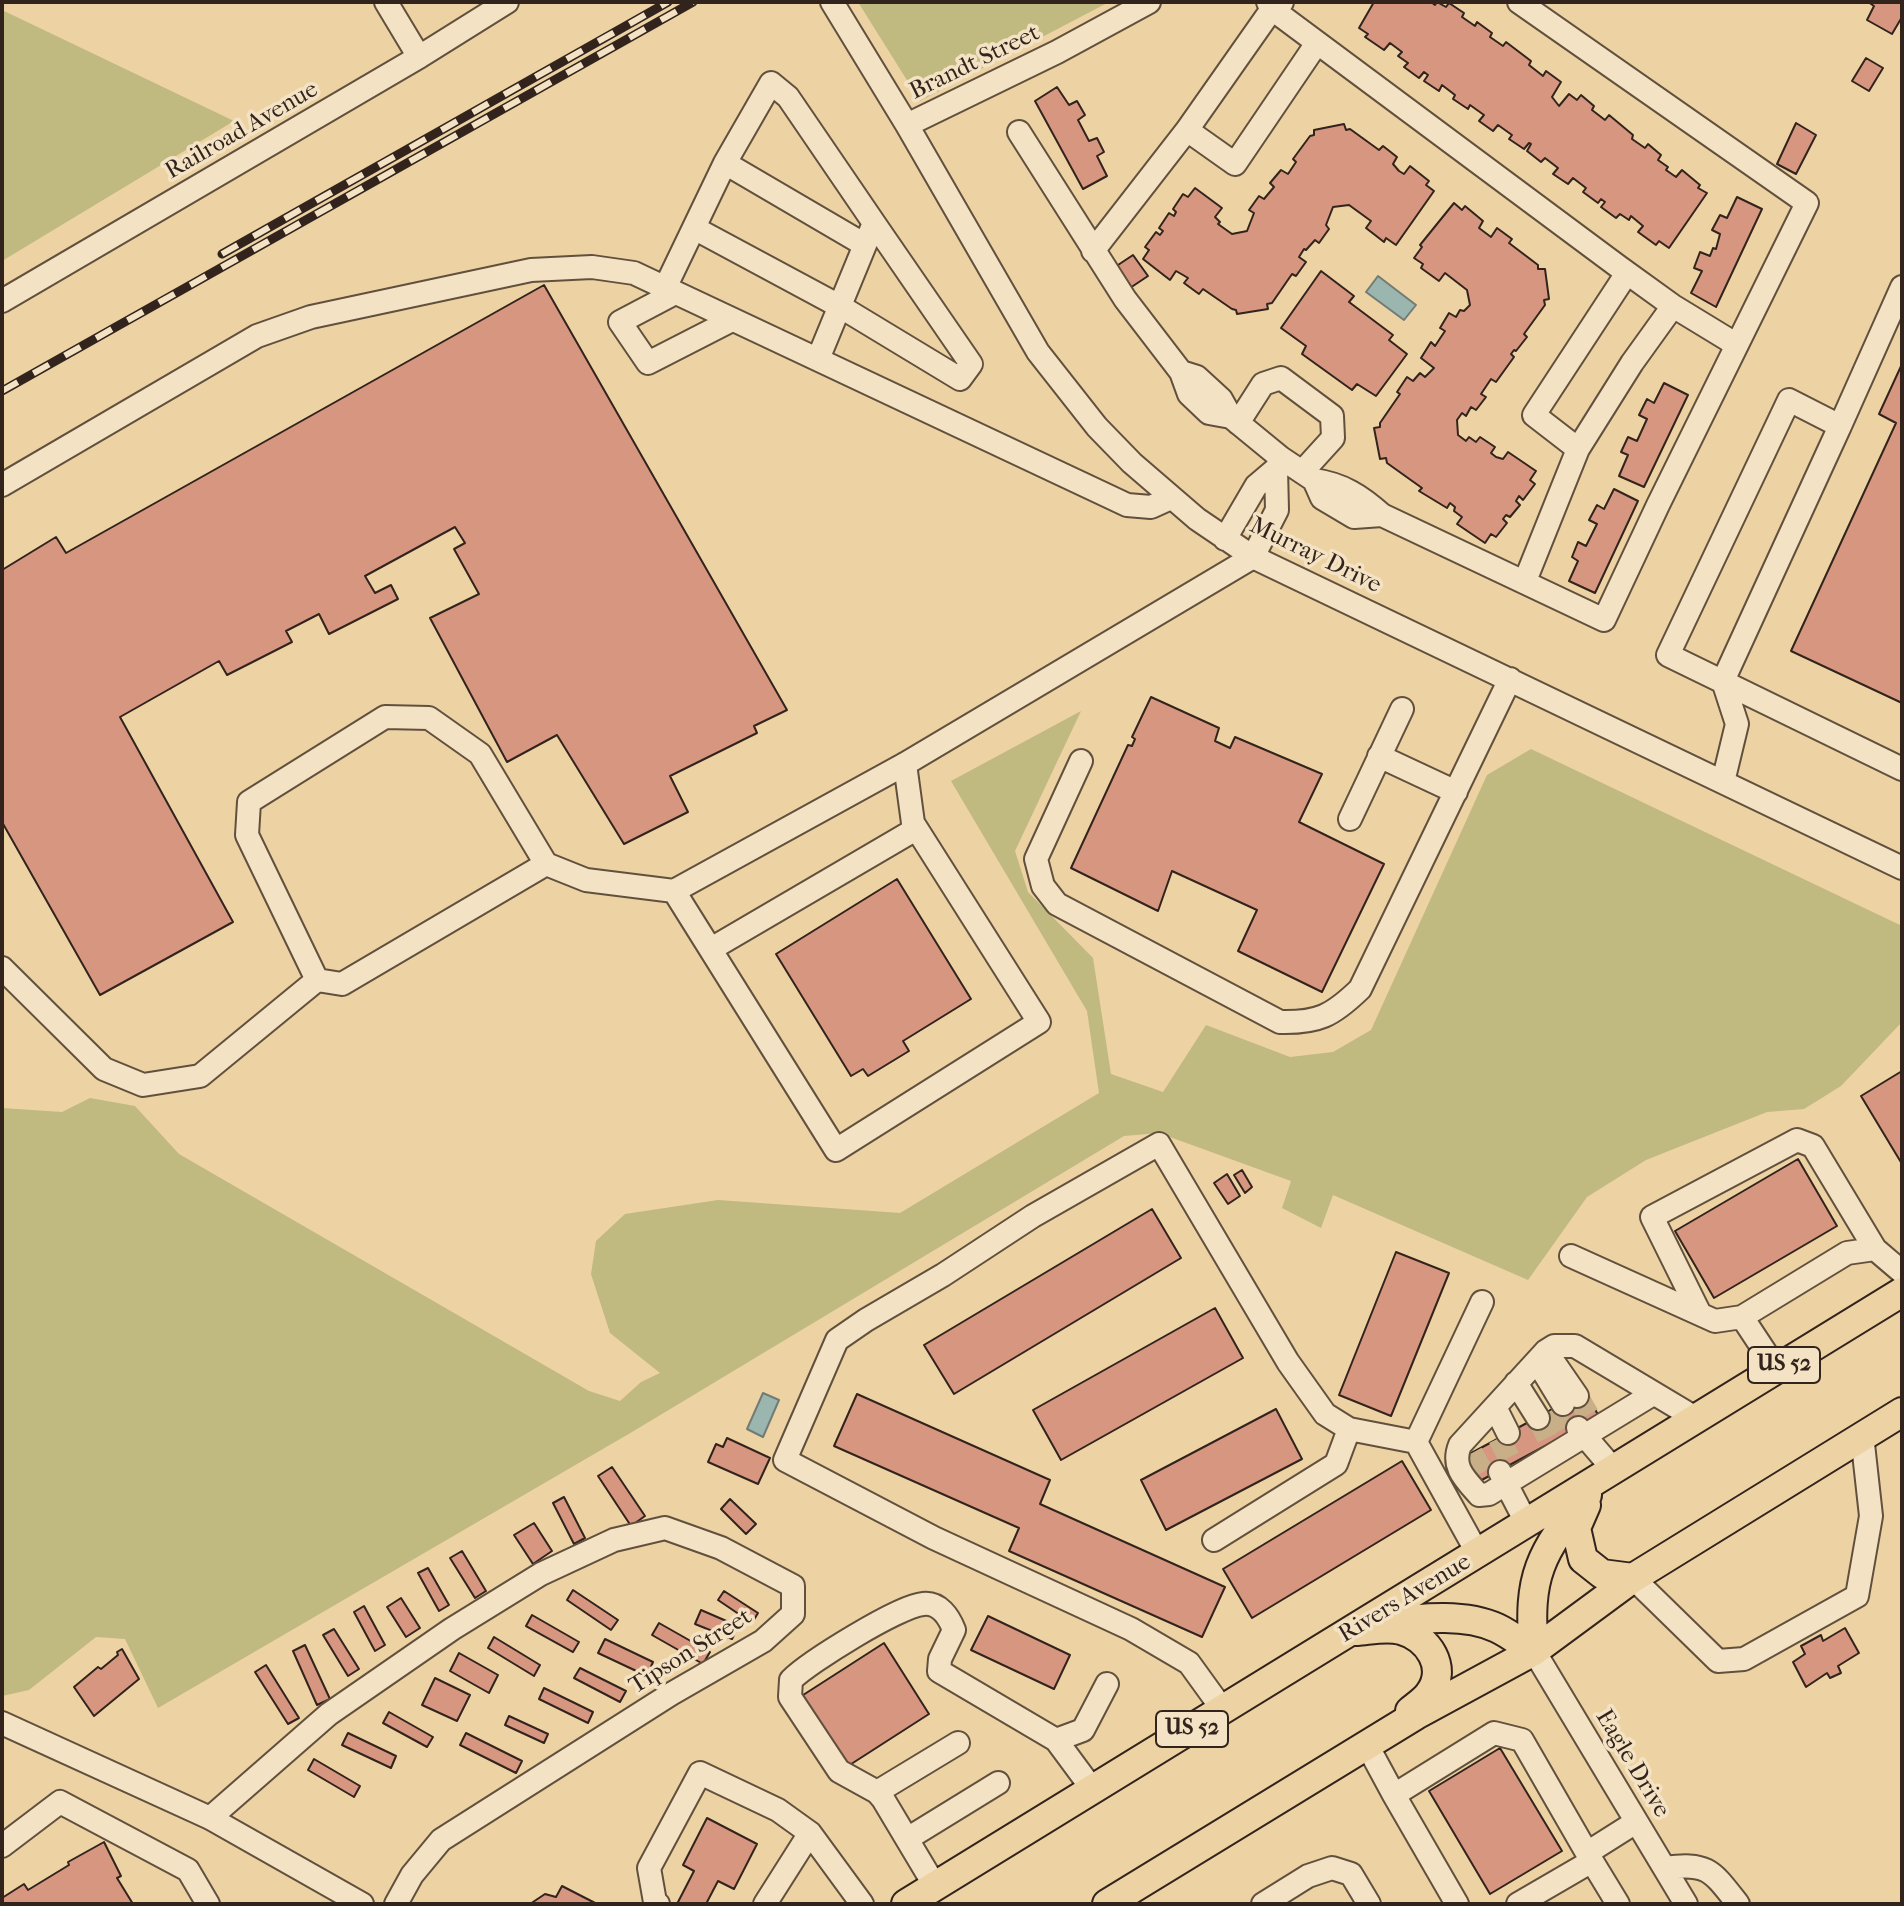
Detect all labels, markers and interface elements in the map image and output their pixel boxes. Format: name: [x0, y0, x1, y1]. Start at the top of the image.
street label: Brandt Street: [905, 19, 1045, 107]
street label: Railroad Avenue: [160, 76, 324, 186]
street label: Murray Drive: [1244, 512, 1386, 600]
road number: US 52: [1748, 1347, 1820, 1383]
street label: Rivers Avenue: [1334, 1548, 1476, 1650]
street label: Tipson Street: [624, 1603, 758, 1701]
street label: Eagle Drive: [1589, 1705, 1675, 1823]
road number: US 52: [1156, 1711, 1228, 1747]

